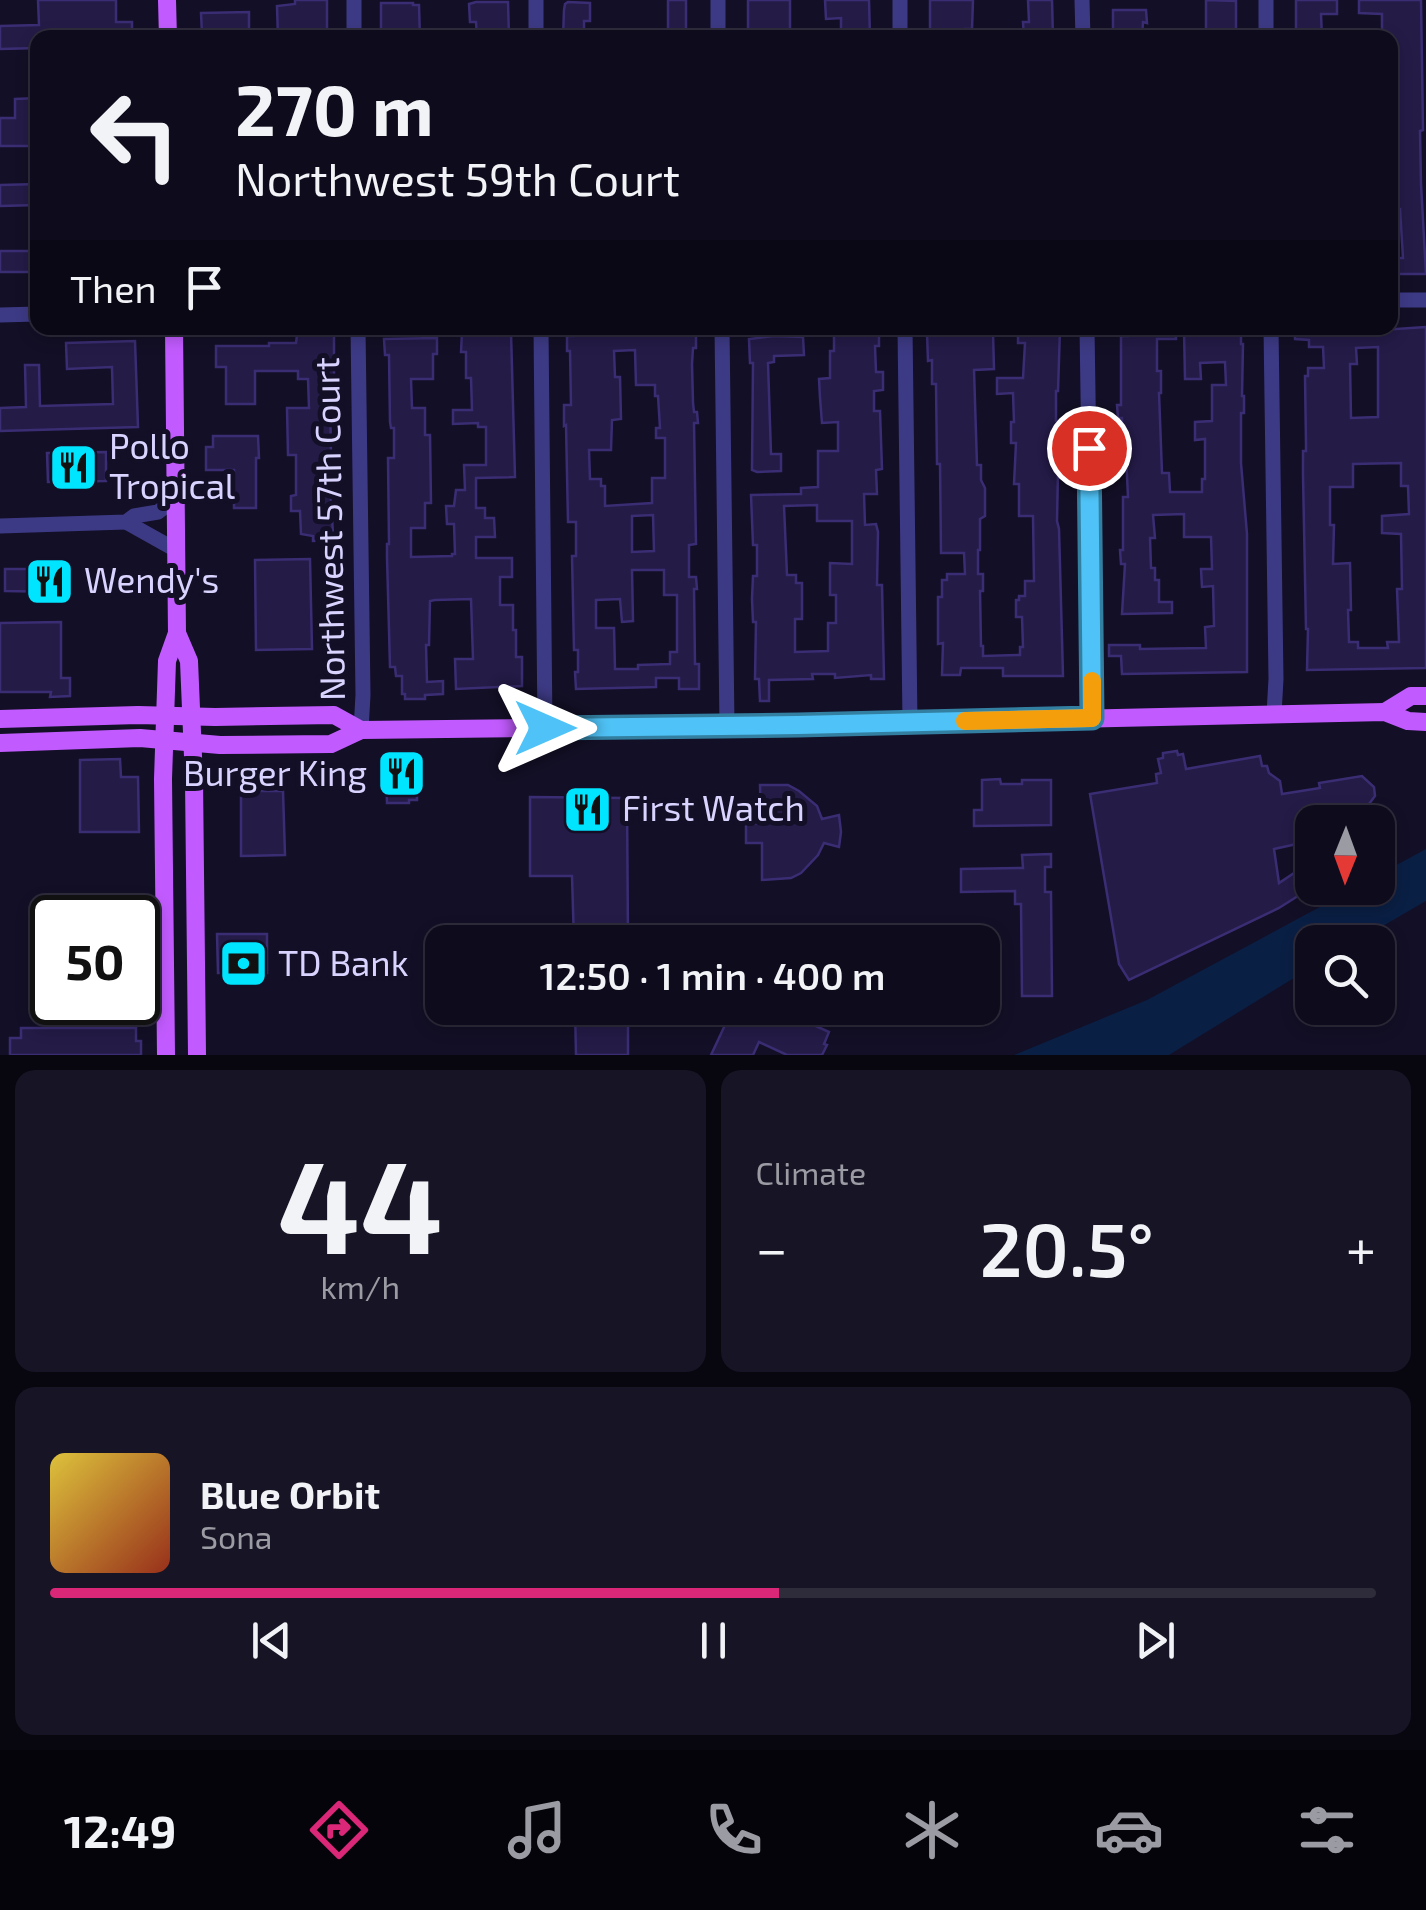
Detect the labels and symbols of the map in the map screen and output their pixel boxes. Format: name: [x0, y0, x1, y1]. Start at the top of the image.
street label: Northwest 57th Court: [304, 357, 352, 701]
pin: [1047, 406, 1132, 491]
place label: Pollo Tropical: [109, 424, 236, 506]
restaurant icon: Pollo Tropical: [48, 441, 100, 493]
restaurant icon: Wendy's: [23, 555, 75, 607]
place label: Wendy's: [84, 558, 219, 600]
position arrow: [493, 676, 597, 780]
restaurant icon: Burger King: [376, 748, 428, 800]
place label: Burger King: [183, 751, 367, 793]
restaurant icon: First Watch: [561, 783, 613, 835]
place label: First Watch: [622, 786, 805, 828]
north arrow: [1295, 805, 1395, 905]
speed limit sign: 50: [30, 895, 160, 1025]
bank icon: TD Bank: [217, 938, 269, 990]
place label: TD Bank: [278, 941, 409, 983]

